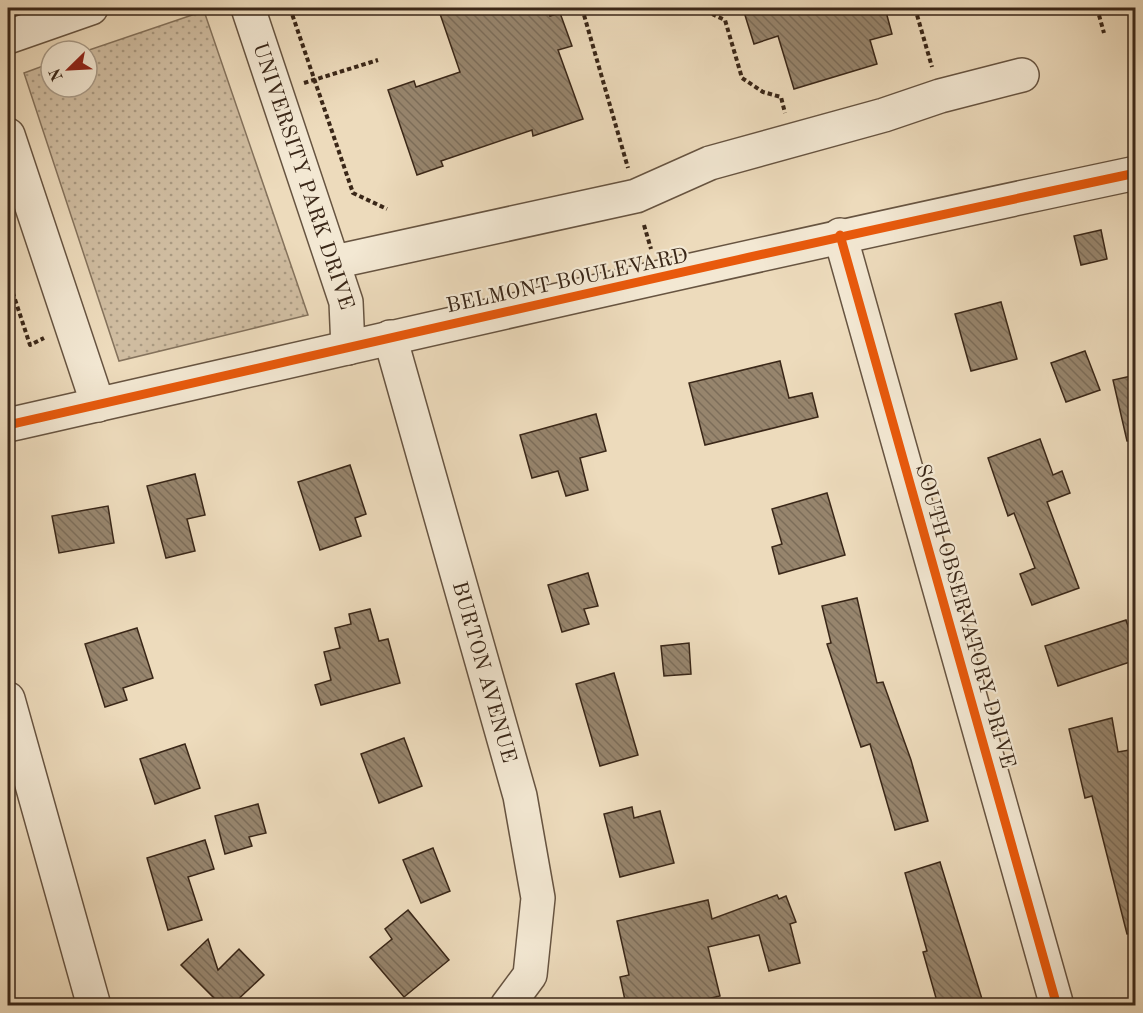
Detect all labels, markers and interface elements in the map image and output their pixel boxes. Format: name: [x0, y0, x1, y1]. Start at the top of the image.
north arrow: [39, 39, 99, 99]
street label: UNIVERSITY PARK DRIVE: [248, 40, 357, 313]
text: N: [47, 65, 67, 83]
street label: BELMONT BOULEVARD: [445, 246, 690, 317]
street label: SOUTH OBSERVATORY DRIVE: [911, 462, 1018, 771]
street label: BURTON AVENUE: [448, 579, 519, 765]

